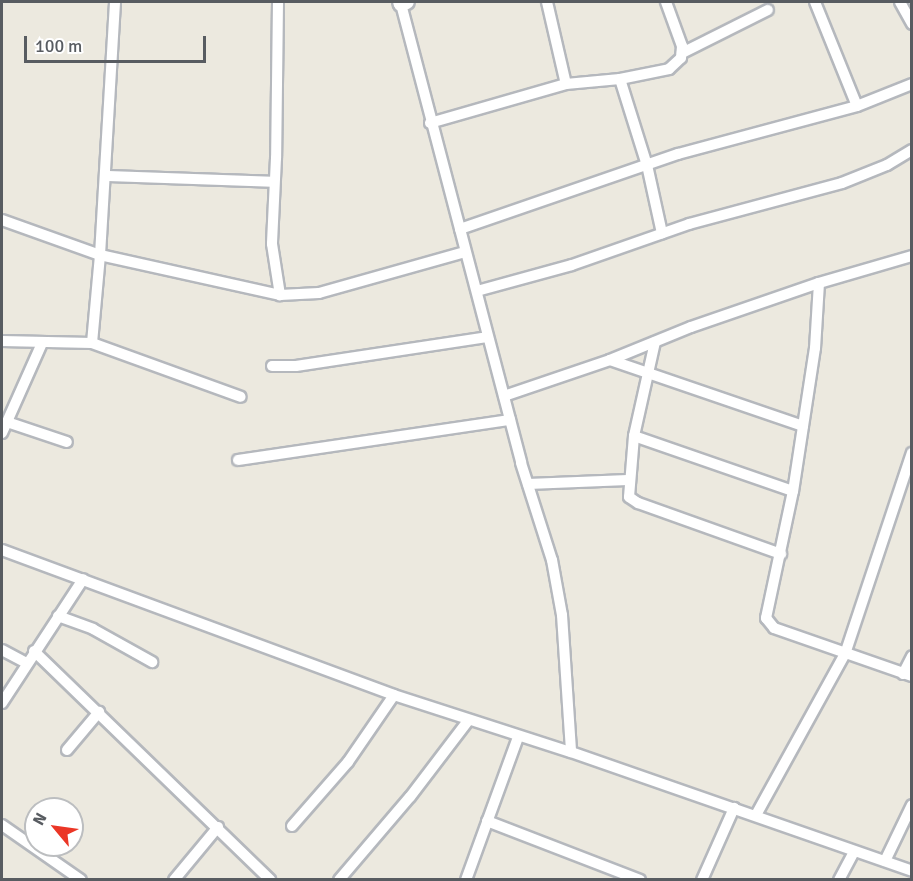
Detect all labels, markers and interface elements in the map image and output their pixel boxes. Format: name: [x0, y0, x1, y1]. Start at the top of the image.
scale bar: [27, 24, 208, 62]
text: 100 m: [35, 35, 82, 57]
north arrow: [24, 797, 84, 857]
text: N: [29, 810, 51, 829]

